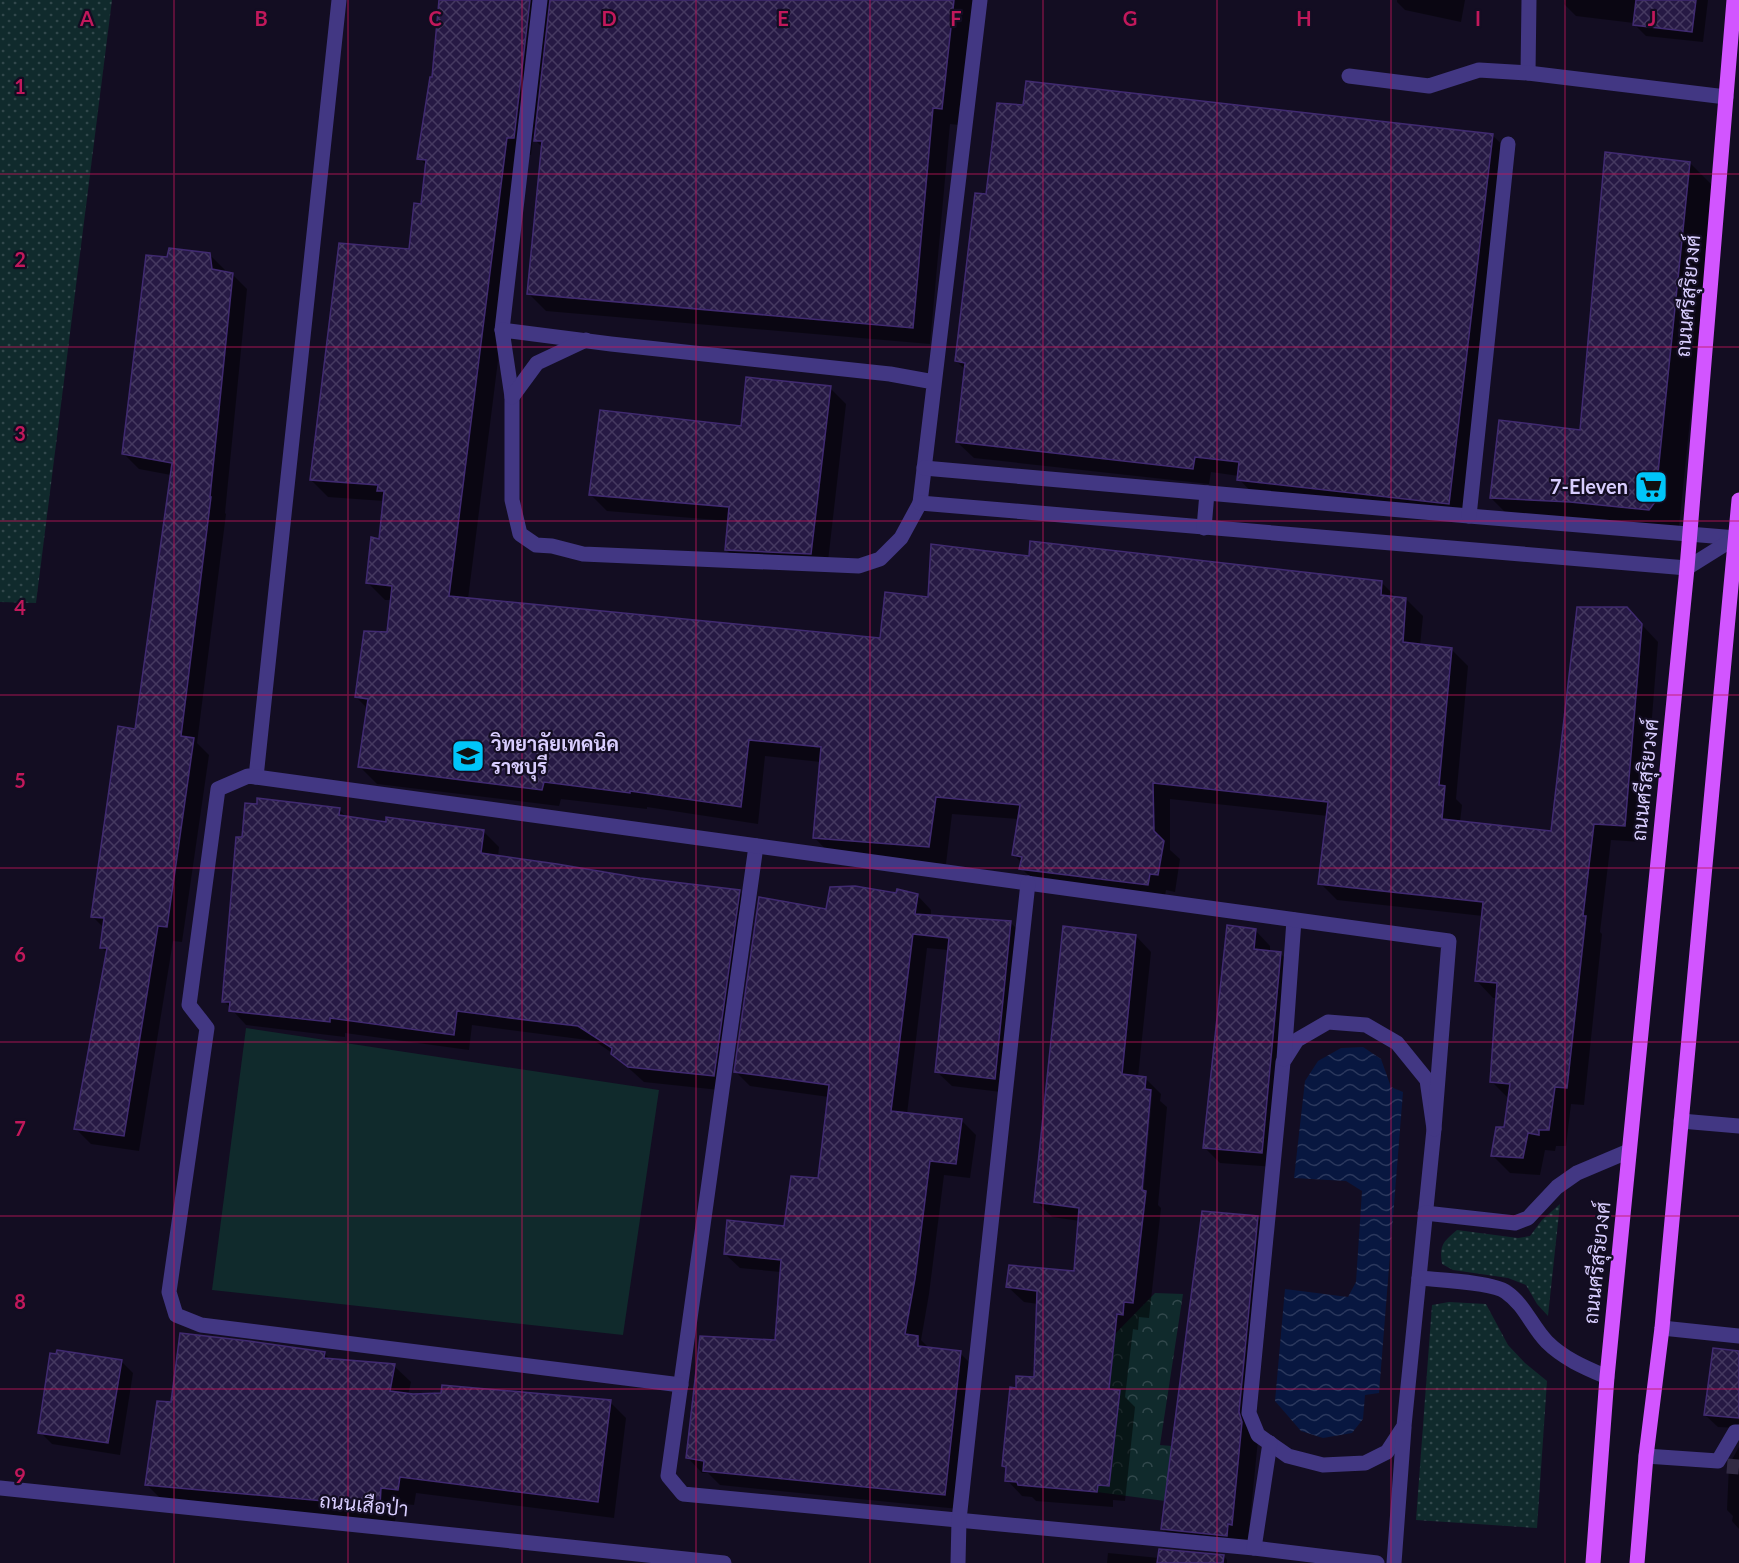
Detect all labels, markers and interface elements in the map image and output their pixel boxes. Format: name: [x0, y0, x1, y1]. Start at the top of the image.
text: A: [79, 6, 94, 30]
text: B: [254, 6, 268, 30]
text: C: [428, 6, 442, 30]
text: D: [601, 6, 617, 30]
text: E: [777, 6, 789, 30]
text: F: [950, 6, 962, 30]
text: G: [1123, 6, 1137, 30]
text: H: [1296, 6, 1312, 30]
text: I: [1475, 6, 1481, 30]
text: J: [1648, 6, 1656, 30]
text: 1: [14, 74, 26, 98]
street label: ถนนศรีสุริยวงศ์: [1669, 234, 1707, 358]
text: 2: [14, 247, 26, 271]
text: 3: [14, 421, 26, 445]
supermarket icon: 7-Eleven: [1633, 469, 1669, 505]
place label: 7-Eleven: [1550, 474, 1628, 498]
text: 4: [14, 595, 26, 619]
street label: ถนนศรีสุริยวงศ์: [1625, 717, 1665, 843]
place label: วิทยาลัยเทคนิค ราชบุรี: [491, 731, 619, 782]
school or university icon: วิทยาลัยเทคนิค ราชบุรี: [450, 738, 486, 774]
text: 5: [14, 768, 26, 792]
text: 6: [14, 942, 26, 966]
text: 7: [14, 1116, 26, 1140]
street label: ถนนศรีสุริยวงศ์: [1577, 1200, 1617, 1326]
text: 8: [14, 1289, 26, 1313]
text: 9: [14, 1463, 26, 1487]
street label: ถนนเสือป่า: [318, 1486, 410, 1521]

